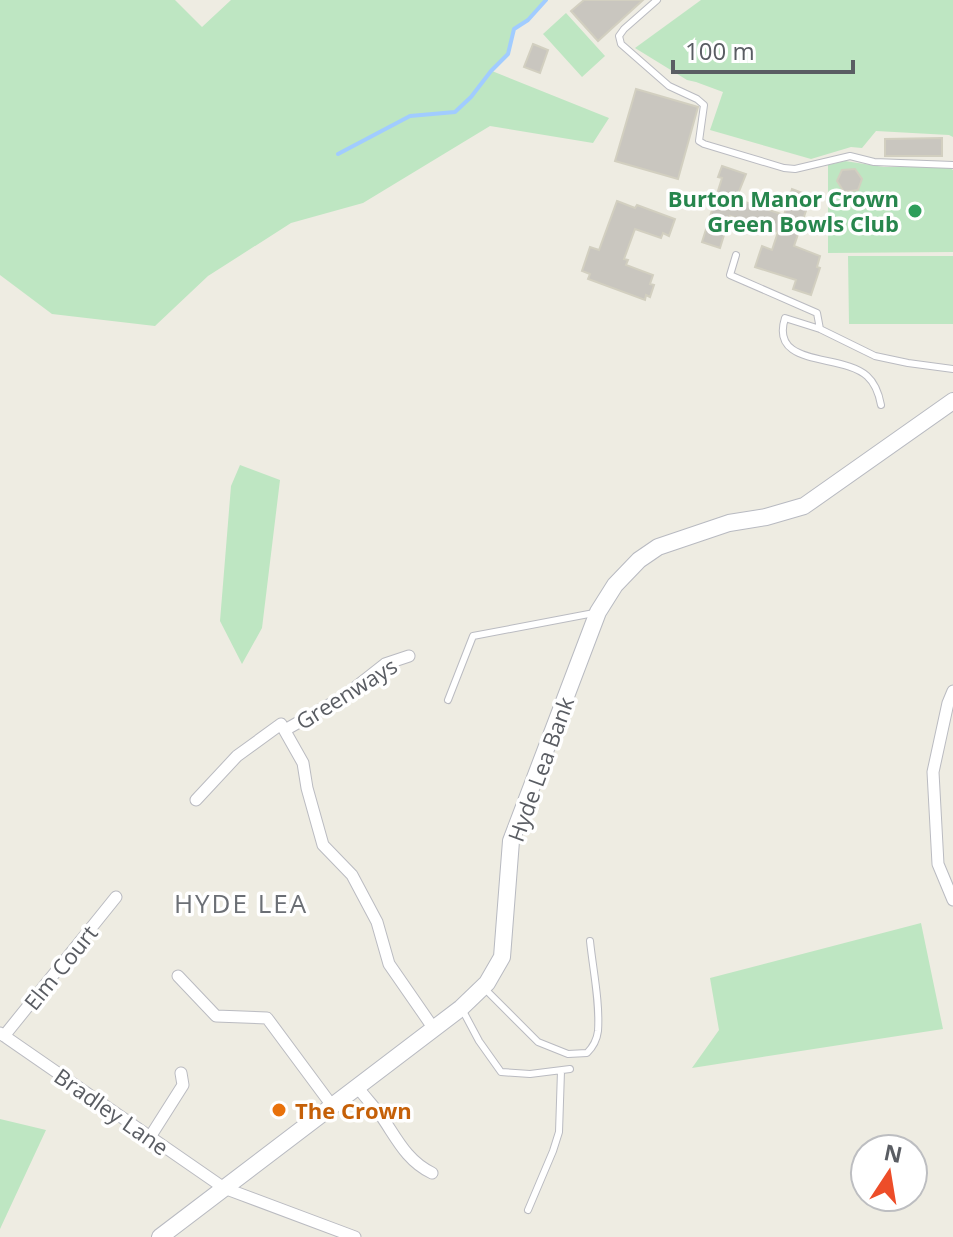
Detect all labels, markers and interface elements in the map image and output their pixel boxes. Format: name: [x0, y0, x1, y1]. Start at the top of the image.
scale bar: [673, 24, 853, 74]
text: 100 m: [685, 34, 755, 67]
place label: Burton Manor Crown Green Bowls Club: [668, 183, 899, 238]
marker: Burton Manor Crown Green Bowls Club: [906, 202, 924, 220]
street label: Greenways: [290, 650, 402, 736]
street label: Hyde Lea Bank: [500, 692, 580, 846]
district label: HYDE LEA: [174, 885, 308, 921]
street label: Elm Court: [16, 918, 104, 1016]
street label: Bradley Lane: [49, 1061, 175, 1161]
place label: The Crown: [295, 1095, 412, 1125]
marker: The Crown: [270, 1101, 288, 1119]
north arrow: [849, 1133, 929, 1213]
text: N: [881, 1136, 905, 1169]

